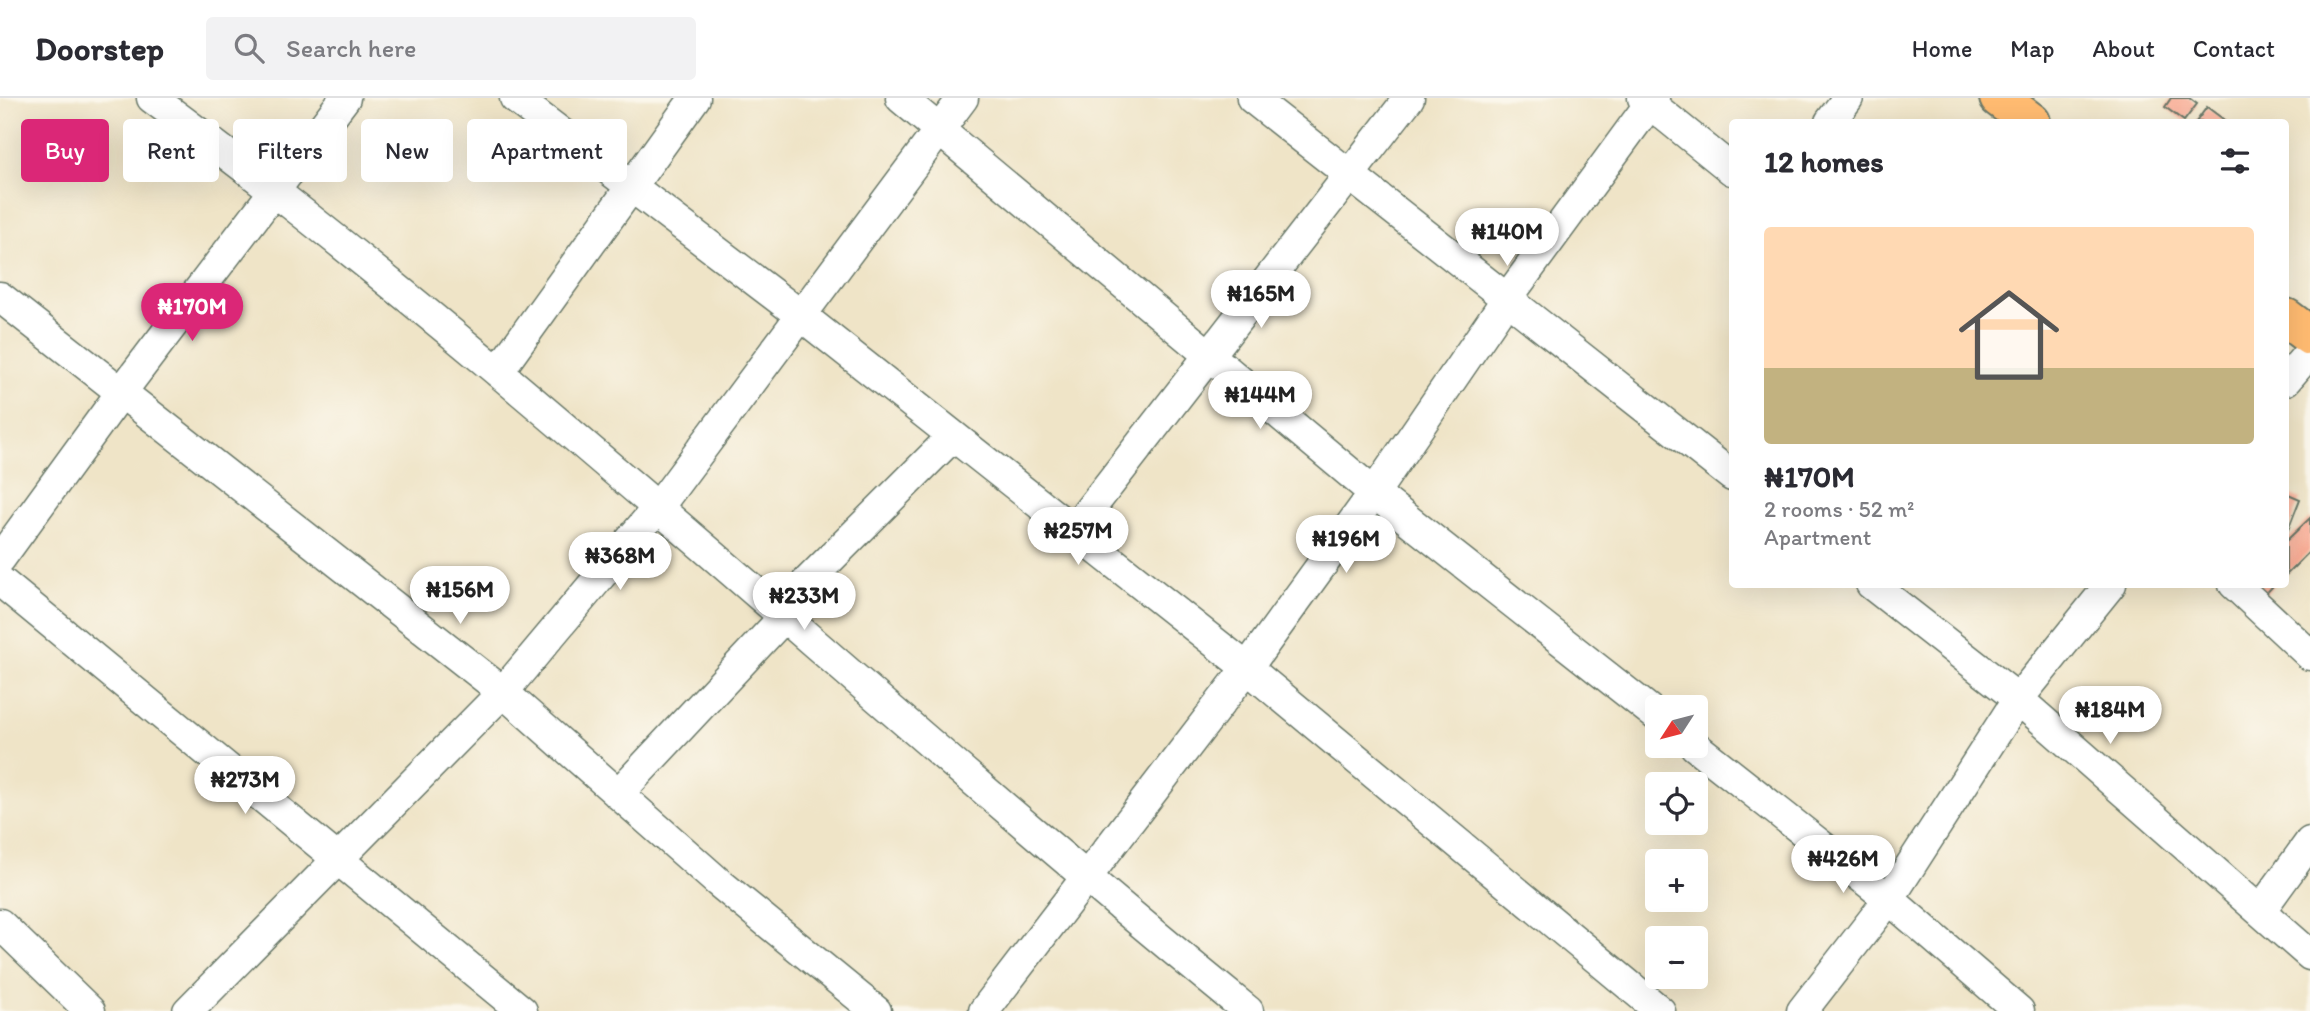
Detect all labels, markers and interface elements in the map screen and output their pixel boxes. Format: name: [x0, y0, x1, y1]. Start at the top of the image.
search box: [206, 17, 696, 80]
text: Doorstep: [35, 29, 164, 68]
icon: search: [230, 29, 268, 67]
text: Search here: [286, 32, 416, 64]
text: Home: [1912, 34, 1972, 63]
text: Map: [2010, 34, 2054, 63]
text: About: [2092, 34, 2155, 63]
text: Contact: [2193, 34, 2275, 63]
chip: Buy: [21, 119, 109, 182]
chip: Rent: [123, 119, 219, 182]
chip: Filters: [233, 119, 347, 182]
chip: New: [361, 119, 453, 182]
chip: Apartment: [467, 119, 627, 182]
icon: filters: [2216, 142, 2254, 180]
text: 12 homes: [1764, 143, 1884, 180]
pin: ₦140M: [1458, 208, 1556, 268]
text: ₦140M: [1471, 217, 1543, 245]
pin: ₦165M: [1212, 271, 1310, 330]
icon: home: [1946, 272, 2072, 398]
text: ₦165M: [1227, 279, 1295, 307]
pin: ₦170M: [143, 284, 241, 343]
text: ₦170M: [157, 292, 227, 320]
pin: ₦144M: [1211, 372, 1309, 431]
text: ₦144M: [1224, 380, 1296, 408]
text: ₦170M: [1764, 458, 1855, 495]
text: 2 rooms · 52 m²: [1764, 495, 1914, 523]
pin: ₦257M: [1029, 508, 1127, 567]
text: ₦257M: [1043, 516, 1113, 544]
pin: ₦196M: [1297, 516, 1395, 575]
text: Apartment: [1764, 523, 1871, 551]
text: ₦196M: [1312, 524, 1380, 552]
pin: ₦368M: [571, 532, 669, 592]
text: ₦368M: [585, 541, 655, 569]
pin: ₦156M: [411, 566, 509, 626]
pin: ₦233M: [755, 573, 853, 632]
text: ₦156M: [426, 575, 494, 603]
text: ₦233M: [769, 581, 839, 609]
pin: ₦184M: [2061, 686, 2159, 746]
north arrow: [1645, 695, 1708, 758]
map controls: [1645, 695, 1708, 989]
text: ₦184M: [2075, 695, 2145, 723]
pin: ₦273M: [196, 756, 294, 816]
text: ₦273M: [210, 765, 280, 793]
button: locate: [1645, 772, 1708, 835]
pin: ₦426M: [1794, 836, 1892, 895]
text: ₦426M: [1807, 844, 1879, 872]
button: +: [1645, 849, 1708, 912]
button: −: [1645, 926, 1708, 989]

